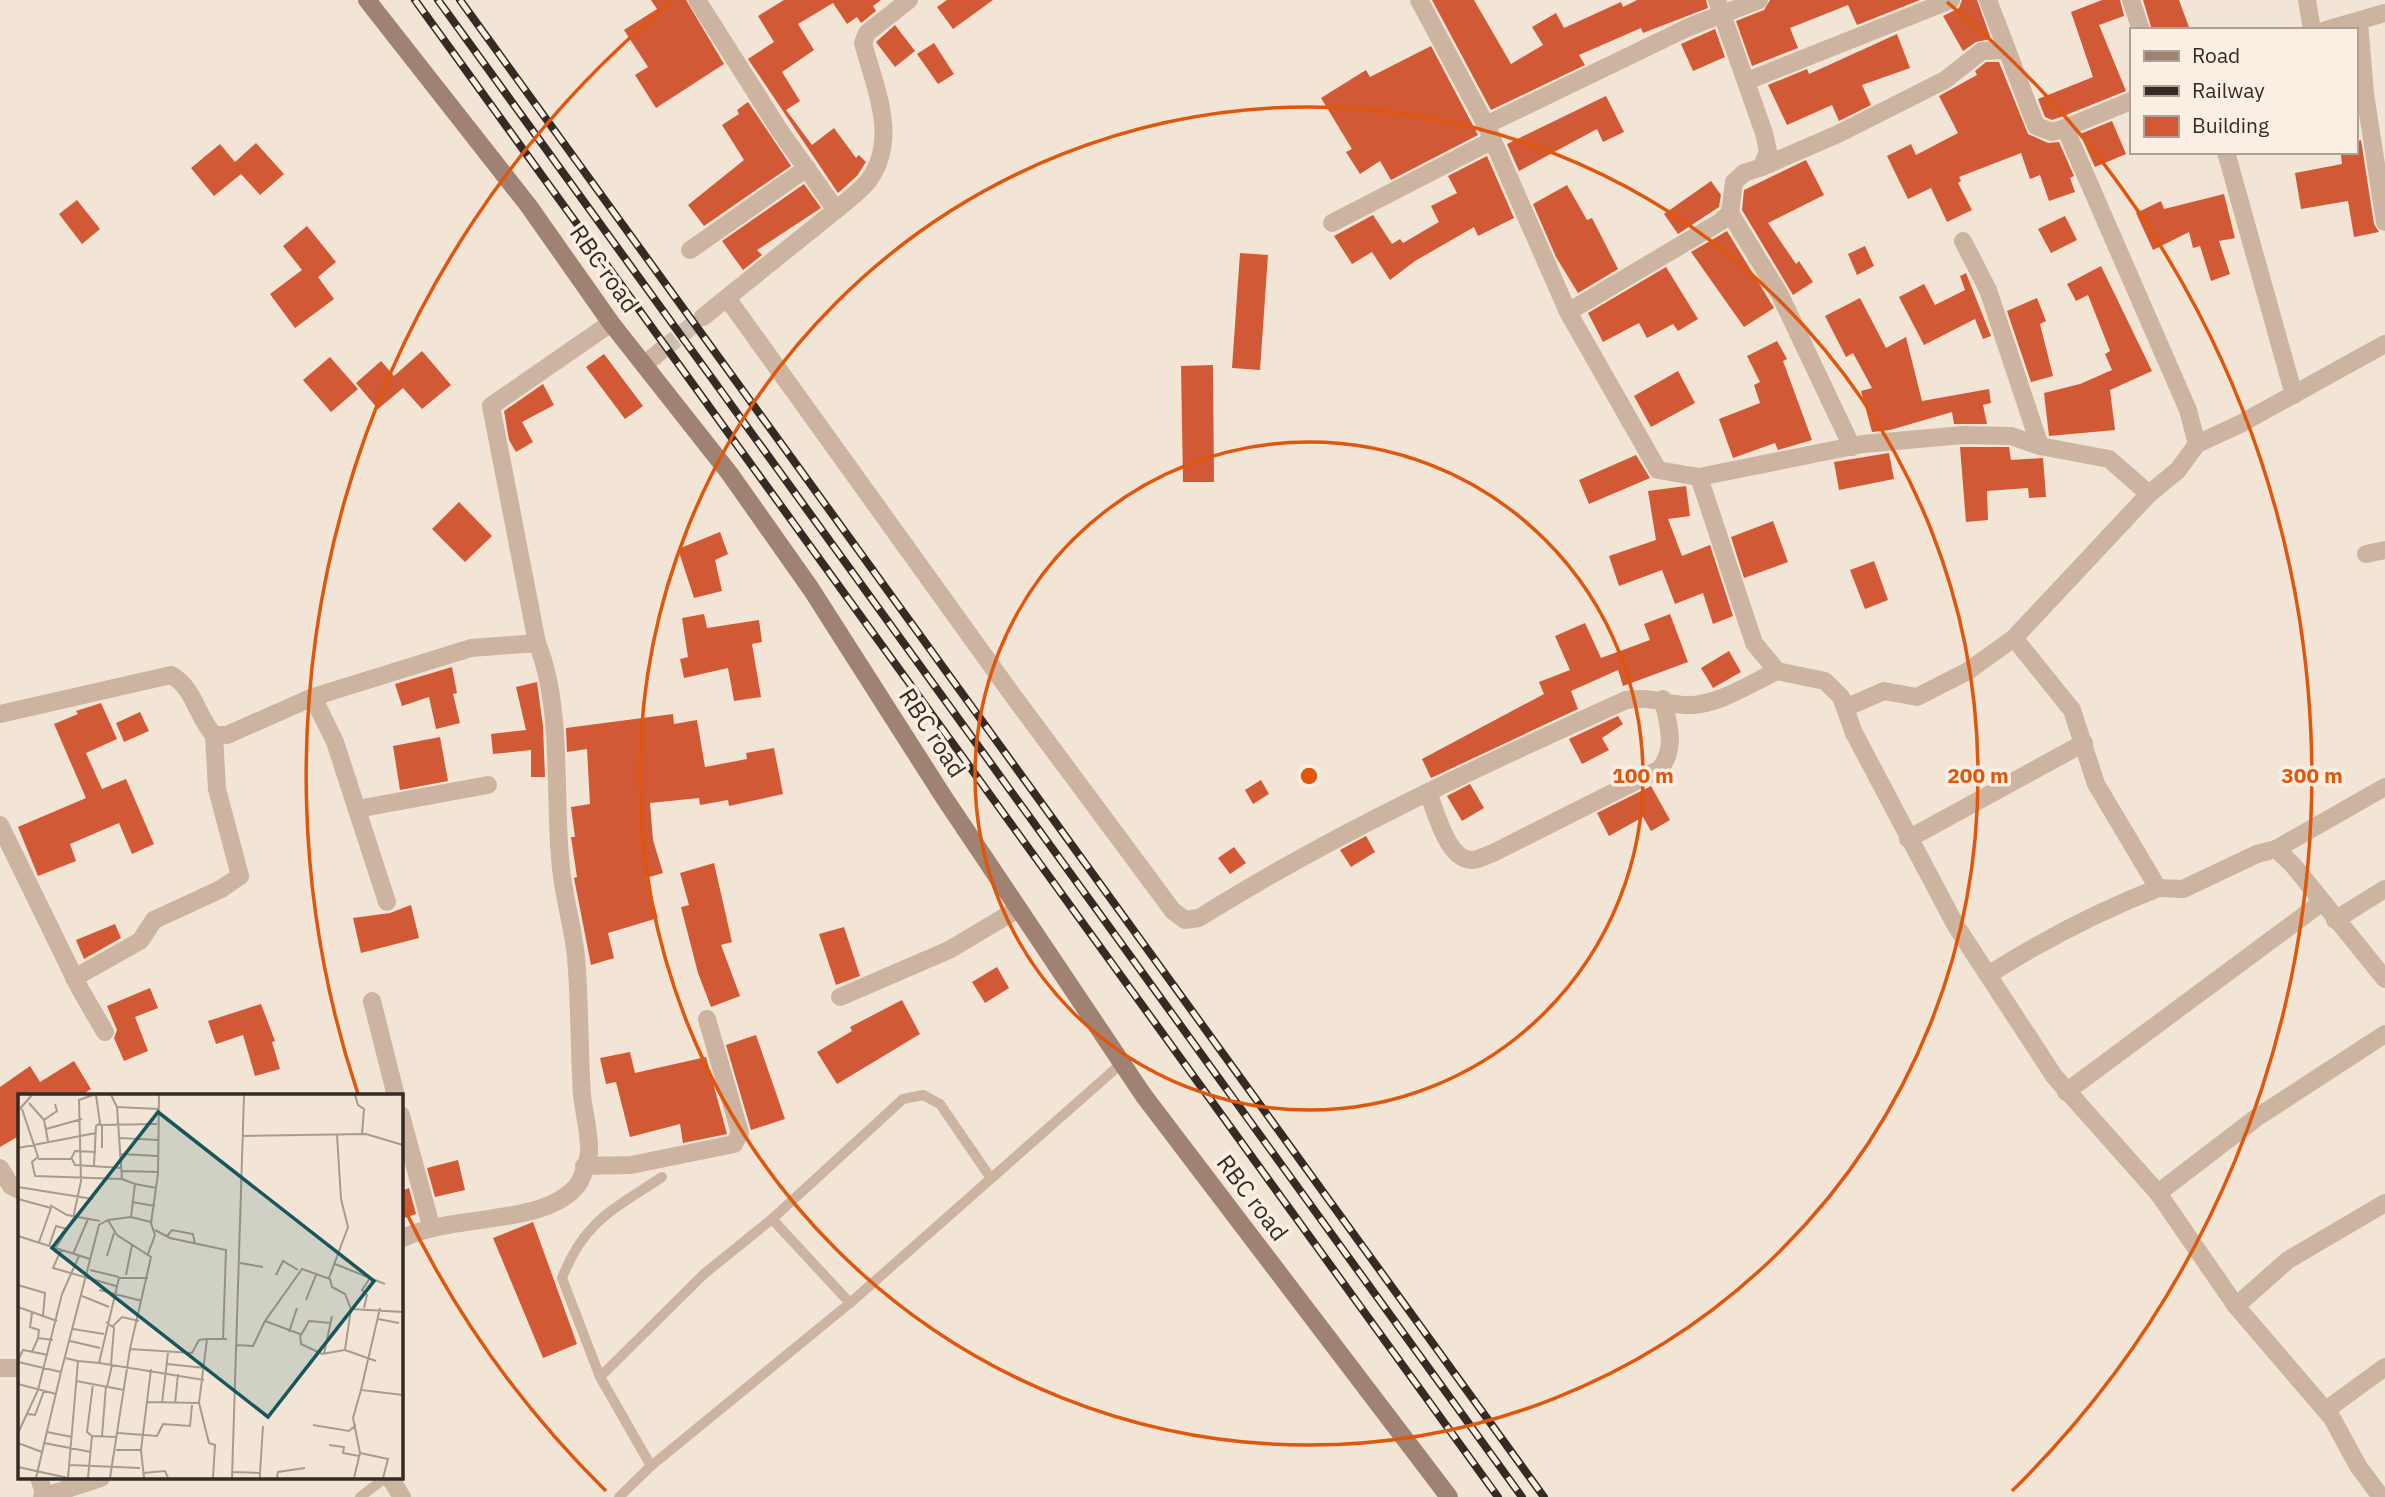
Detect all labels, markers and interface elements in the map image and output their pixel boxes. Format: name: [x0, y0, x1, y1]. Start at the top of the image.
legend: [2130, 28, 2357, 154]
text: Road: [2192, 41, 2240, 69]
text: Railway: [2192, 76, 2265, 104]
text: Building: [2192, 111, 2269, 139]
street label: RBC road: [563, 218, 647, 319]
street label: RBC road: [892, 682, 974, 783]
text: 100 m: [1612, 761, 1674, 789]
text: 200 m: [1947, 761, 2009, 789]
text: 300 m: [2281, 761, 2343, 789]
centre of rings: [1297, 764, 1321, 788]
inset map: [18, 1094, 402, 1480]
street label: RBC road: [1210, 1148, 1296, 1247]

